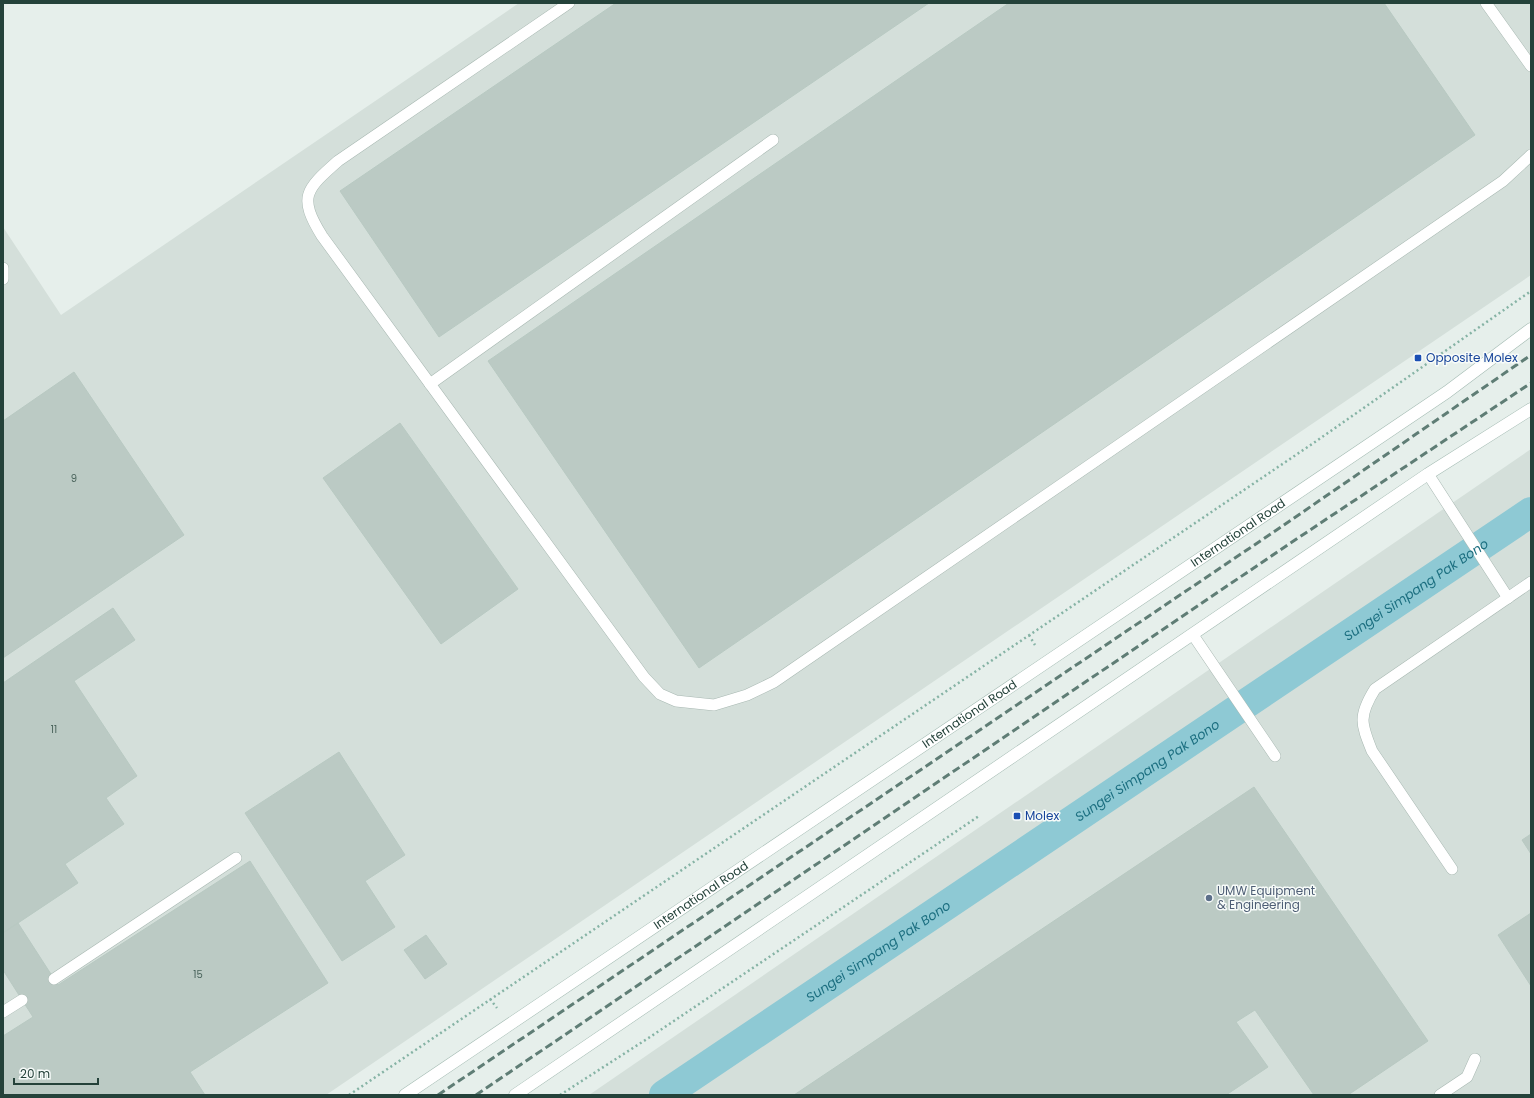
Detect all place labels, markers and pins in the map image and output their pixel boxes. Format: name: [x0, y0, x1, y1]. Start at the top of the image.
place label: Opposite Molex: [1426, 349, 1518, 366]
marker: Opposite Molex: [1413, 353, 1423, 363]
place label: Molex: [1025, 807, 1059, 824]
marker: Molex: [1012, 811, 1022, 821]
place label: UMW Equipment & Engineering: [1217, 882, 1315, 913]
marker: UMW Equipment & Engineering: [1204, 893, 1214, 903]

